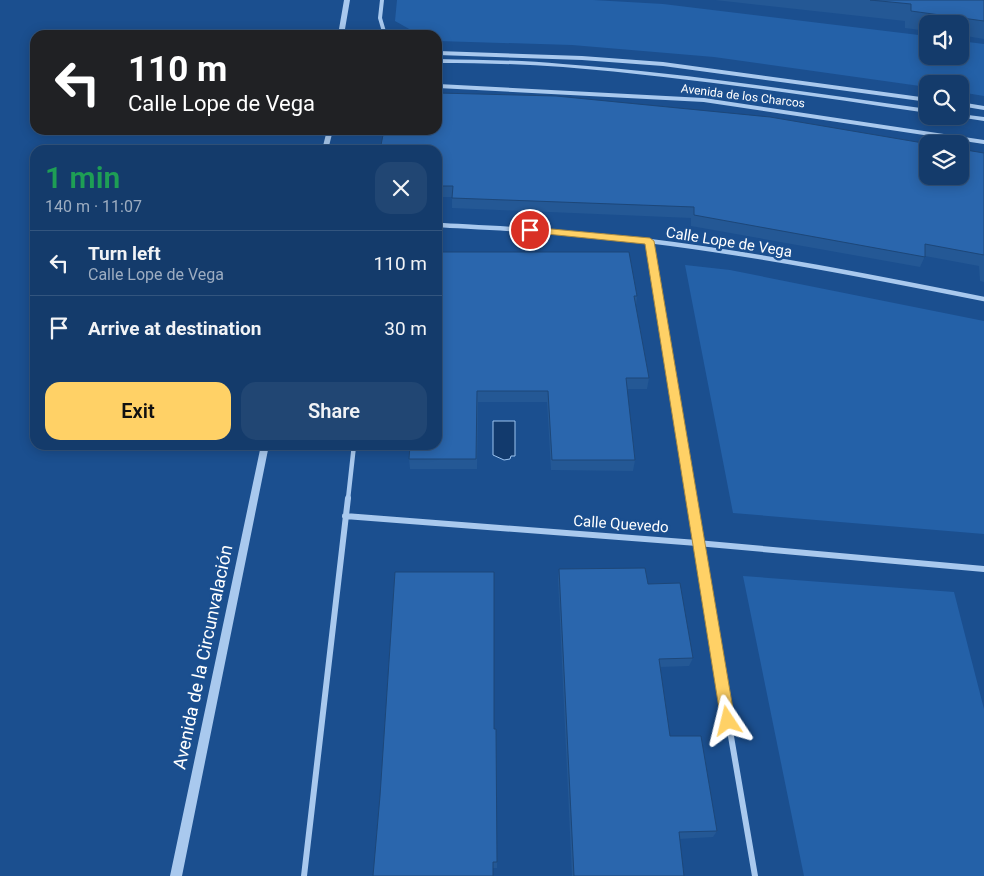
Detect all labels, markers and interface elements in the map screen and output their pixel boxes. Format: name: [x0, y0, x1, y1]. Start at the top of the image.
map controls: [919, 15, 969, 185]
button: sound: [919, 15, 969, 65]
text: 110 m: [128, 49, 227, 90]
icon: left: [45, 50, 110, 115]
button: search: [919, 75, 969, 125]
street label: Avenida de los Charcos: [680, 81, 806, 111]
text: Calle Lope de Vega: [128, 91, 315, 116]
button: layers: [919, 135, 969, 185]
text: 1 min: [45, 160, 120, 195]
button: close: [375, 162, 427, 214]
text: 140 m · 11:07: [45, 197, 142, 216]
pin: [509, 209, 551, 251]
icon: arrive: [516, 216, 544, 244]
street label: Calle Lope de Vega: [665, 223, 793, 261]
text: Turn left: [88, 242, 161, 265]
icon: left: [45, 249, 73, 277]
text: 110 m: [374, 252, 427, 275]
text: Calle Lope de Vega: [88, 265, 224, 284]
icon: arrive: [45, 314, 73, 342]
text: Arrive at destination: [88, 317, 261, 340]
text: 30 m: [384, 317, 427, 340]
button: Exit: [45, 382, 231, 440]
button: Share: [241, 382, 427, 440]
street label: Calle Quevedo: [573, 512, 669, 536]
street label: Avenida de la Circunvalación: [168, 543, 237, 771]
position arrow: [701, 694, 753, 746]

